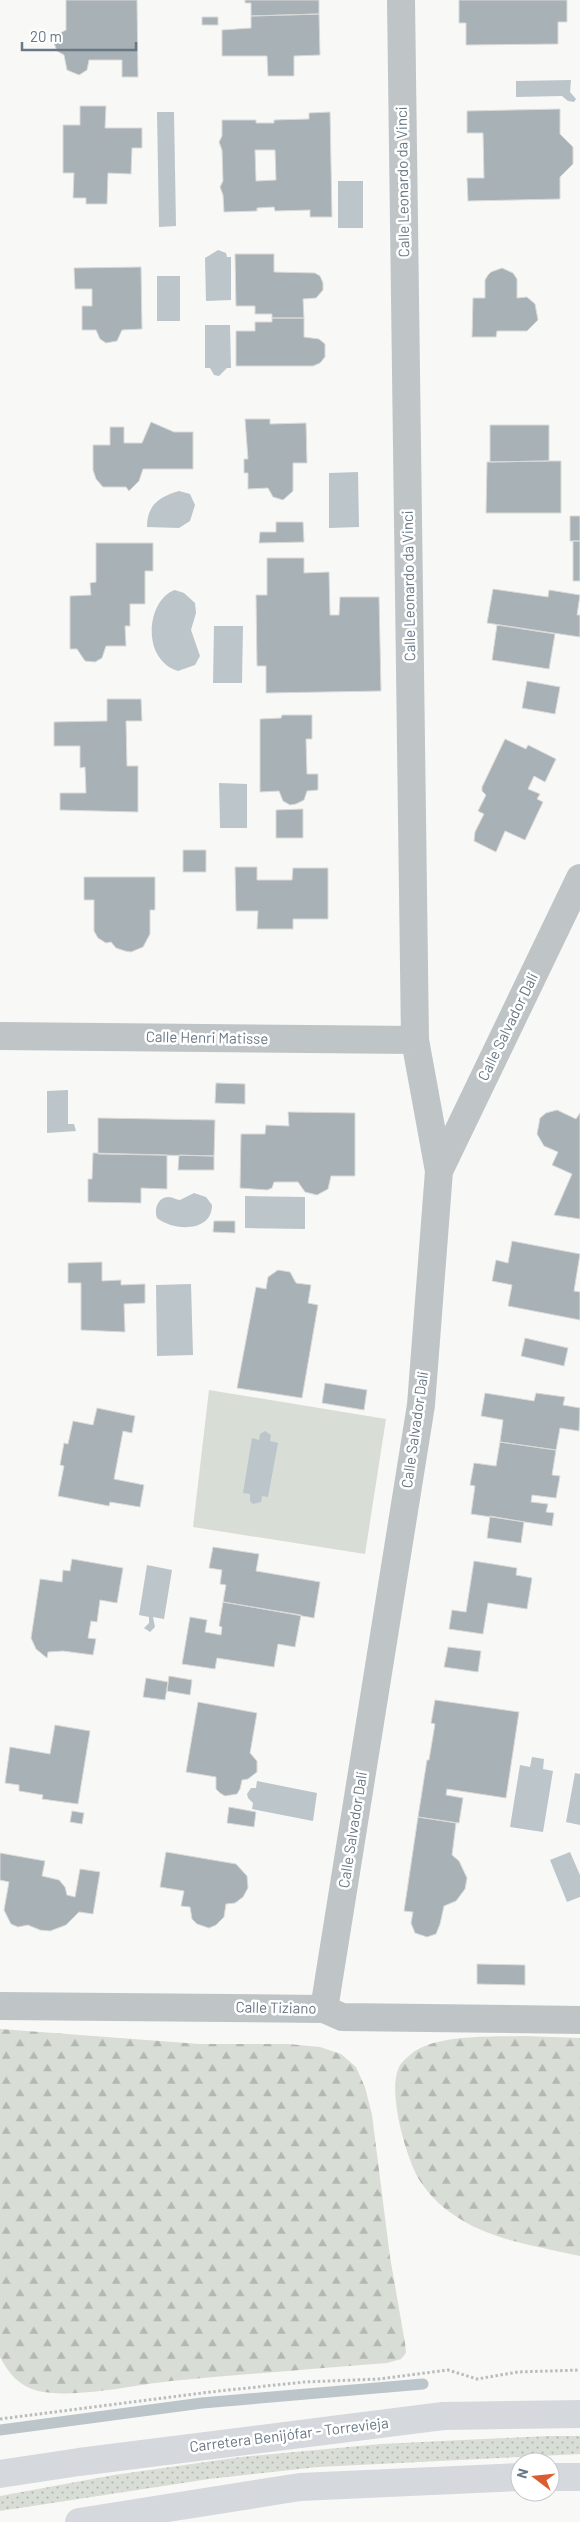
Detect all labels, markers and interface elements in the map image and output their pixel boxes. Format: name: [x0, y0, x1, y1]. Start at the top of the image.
scale bar: [22, 20, 136, 52]
text: 20 m: [30, 27, 62, 45]
street label: Calle Leonardo da Vinci: [392, 106, 412, 258]
street label: Calle Leonardo da Vinci: [398, 510, 418, 662]
street label: Calle Salvador Dalí: [473, 970, 541, 1083]
street label: Calle Henri Matisse: [146, 1027, 268, 1047]
street label: Calle Salvador Dalí: [397, 1371, 431, 1489]
street label: Calle Salvador Dalí: [334, 1770, 370, 1889]
street label: Calle Tiziano: [235, 1997, 317, 2017]
street label: Carretera Benijófar - Torrevieja: [188, 2413, 389, 2455]
north arrow: [510, 2452, 560, 2502]
text: N: [513, 2466, 531, 2480]

